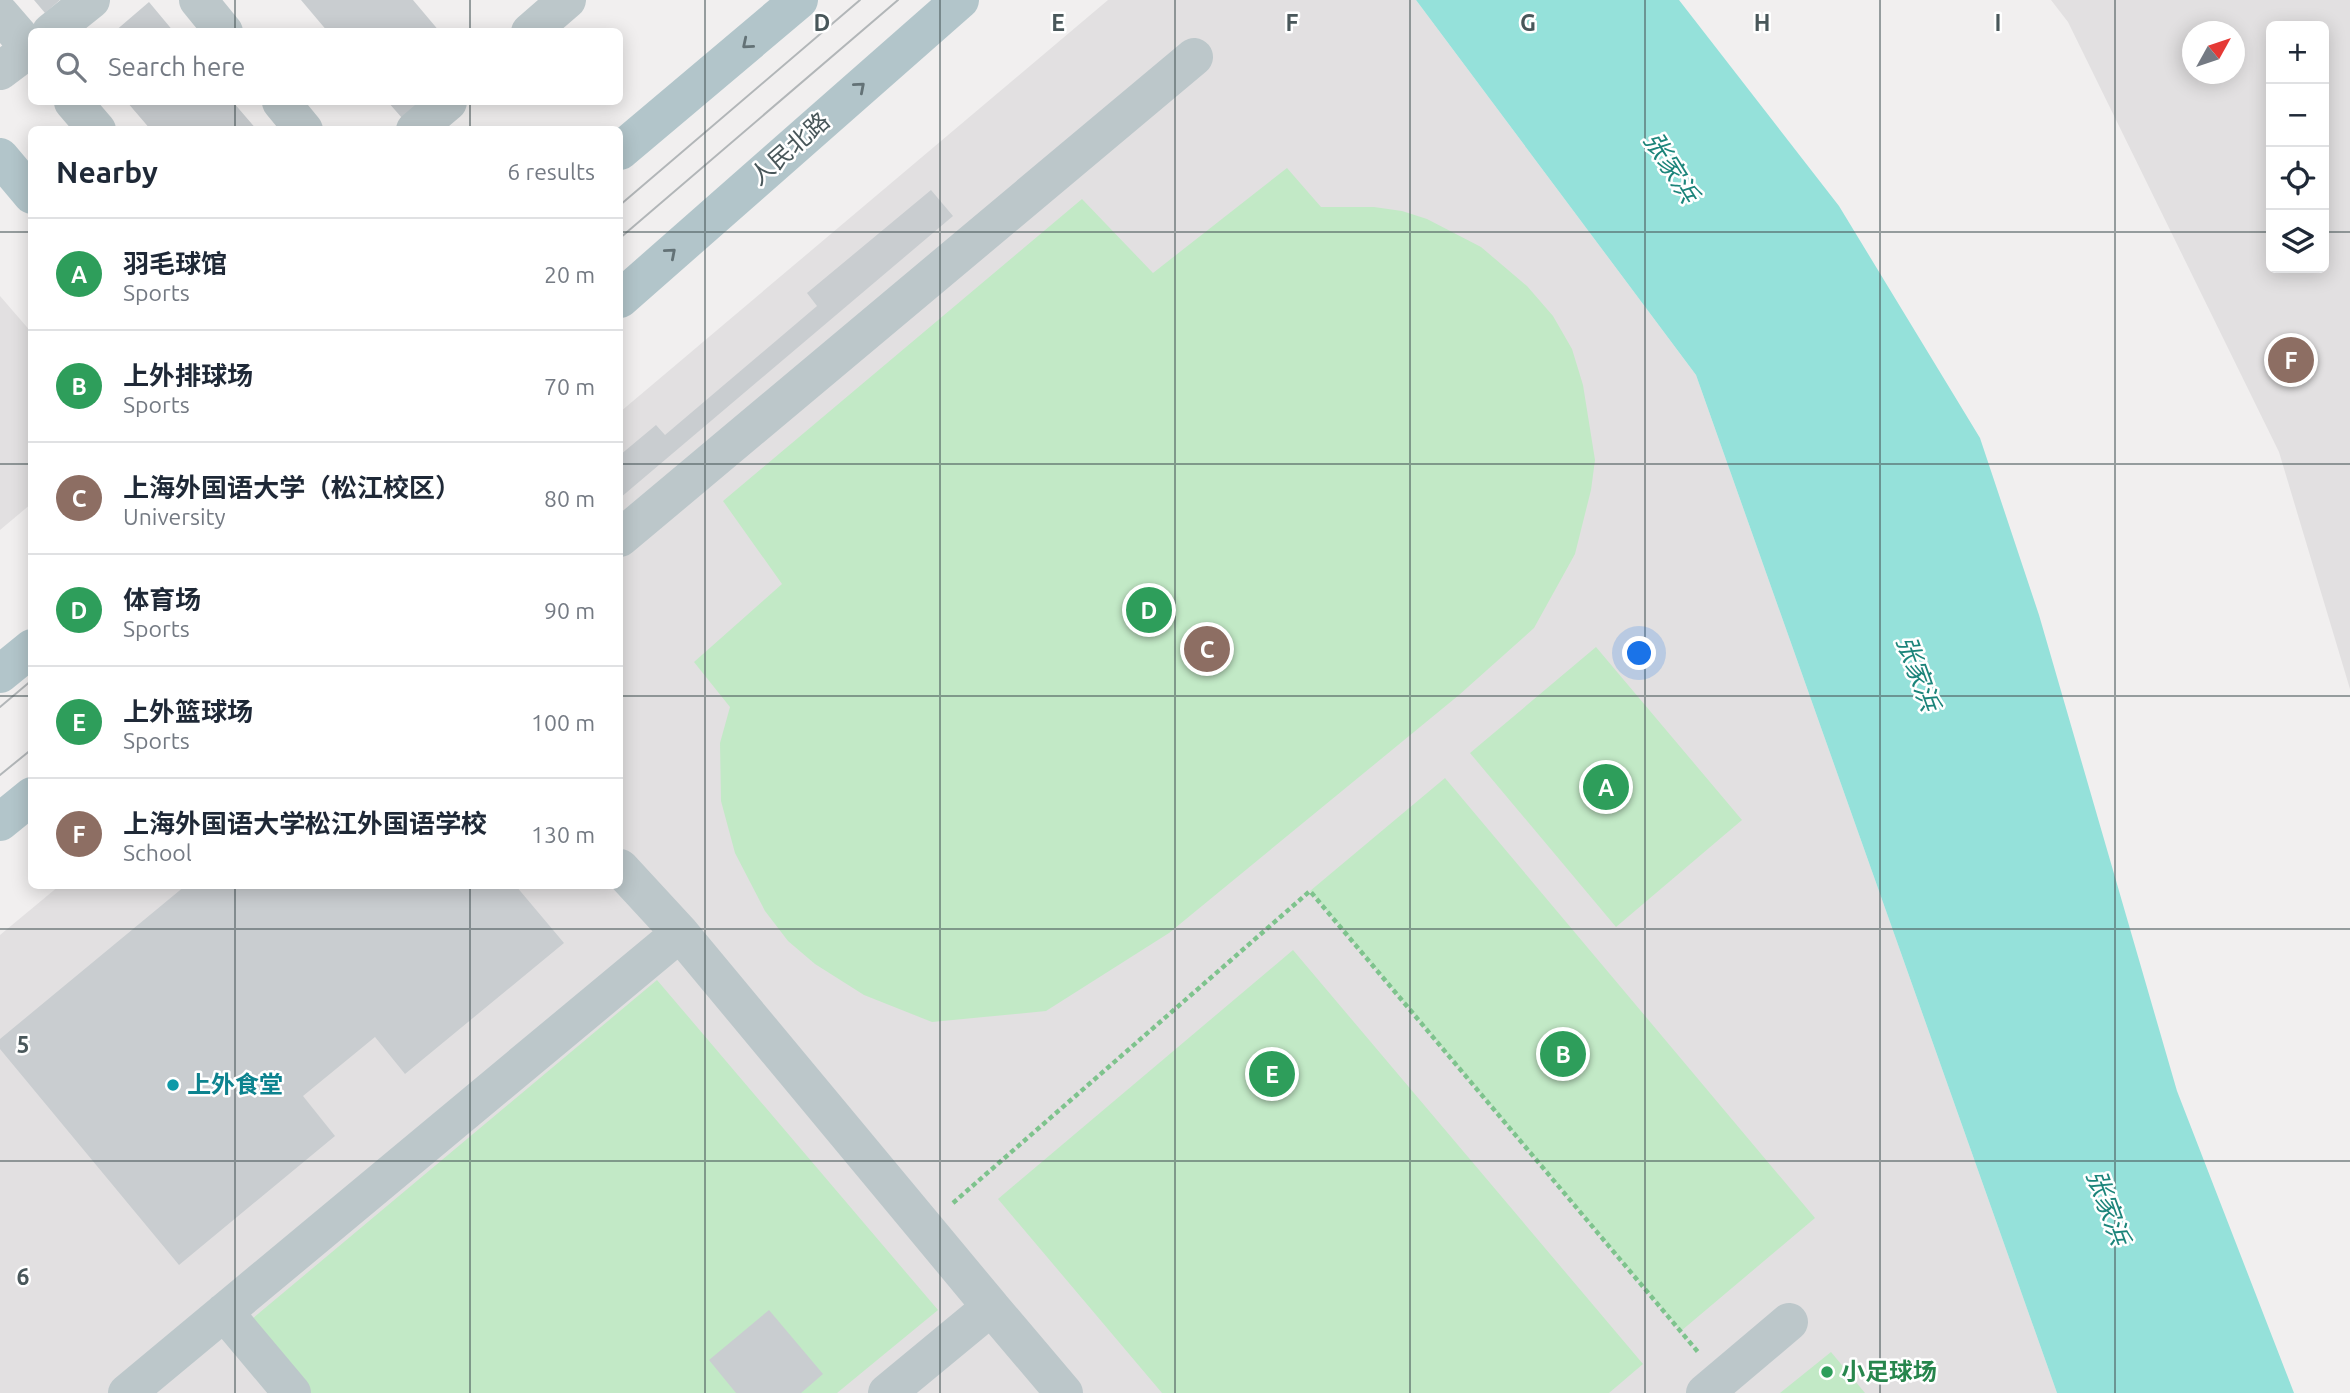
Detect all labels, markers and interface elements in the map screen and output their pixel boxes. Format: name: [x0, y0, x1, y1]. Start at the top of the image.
text: D: [814, 10, 830, 35]
text: E: [1051, 10, 1065, 35]
text: F: [1286, 10, 1299, 35]
text: G: [1520, 10, 1536, 35]
text: H: [1754, 10, 1770, 35]
text: I: [1995, 10, 2001, 35]
north arrow: [2182, 21, 2245, 84]
map controls: [2266, 21, 2329, 273]
button: +: [2266, 21, 2329, 84]
search box: [28, 28, 623, 105]
one-way arrow: [742, 36, 755, 48]
icon: search: [52, 48, 90, 86]
text: Search here: [108, 52, 245, 81]
one-way arrow: [852, 83, 865, 95]
button: −: [2266, 84, 2329, 147]
street label: 人民北路: [745, 107, 835, 190]
water label: 张家浜: [1638, 126, 1705, 209]
button: locate: [2266, 147, 2329, 210]
text: Nearby: [56, 155, 158, 189]
text: 6 results: [507, 159, 595, 184]
button: layers: [2266, 210, 2329, 273]
text: 羽毛球馆: [123, 249, 227, 278]
one-way arrow: [663, 249, 676, 262]
text: A: [71, 262, 87, 287]
text: 20 m: [544, 262, 595, 287]
text: Sports: [123, 280, 190, 305]
pin: F: [2268, 334, 2314, 386]
text: 上外排球场: [123, 361, 253, 390]
text: B: [71, 374, 87, 399]
text: 70 m: [544, 374, 595, 399]
text: Sports: [123, 392, 190, 417]
text: 上海外国语大学（松江校区）: [123, 473, 461, 502]
text: C: [72, 486, 86, 511]
text: 80 m: [544, 486, 595, 511]
text: University: [123, 504, 226, 529]
pin: D: [1126, 584, 1172, 636]
text: 体育场: [123, 585, 201, 614]
text: D: [71, 598, 87, 623]
text: 90 m: [544, 598, 595, 623]
text: Sports: [123, 616, 190, 641]
pin: C: [1184, 623, 1230, 675]
water label: 张家浜: [1892, 631, 1946, 716]
your location: [1622, 636, 1656, 670]
text: 上外篮球场: [123, 697, 253, 726]
text: E: [72, 710, 86, 735]
text: 100 m: [531, 710, 595, 735]
text: Sports: [123, 728, 190, 753]
pin: A: [1583, 761, 1629, 813]
text: 上海外国语大学松江外国语学校: [123, 809, 487, 838]
text: F: [73, 822, 85, 847]
text: 130 m: [531, 822, 595, 847]
text: School: [123, 840, 192, 865]
pin: B: [1540, 1028, 1586, 1080]
text: 5: [17, 1032, 29, 1057]
pin: E: [1249, 1048, 1295, 1100]
place label: 上外食堂: [187, 1071, 283, 1098]
marker: 上外食堂: [165, 1077, 181, 1093]
water label: 张家浜: [2082, 1165, 2136, 1250]
text: 6: [17, 1264, 30, 1289]
place label: 小足球场: [1841, 1358, 1937, 1385]
marker: 小足球场: [1819, 1364, 1835, 1380]

